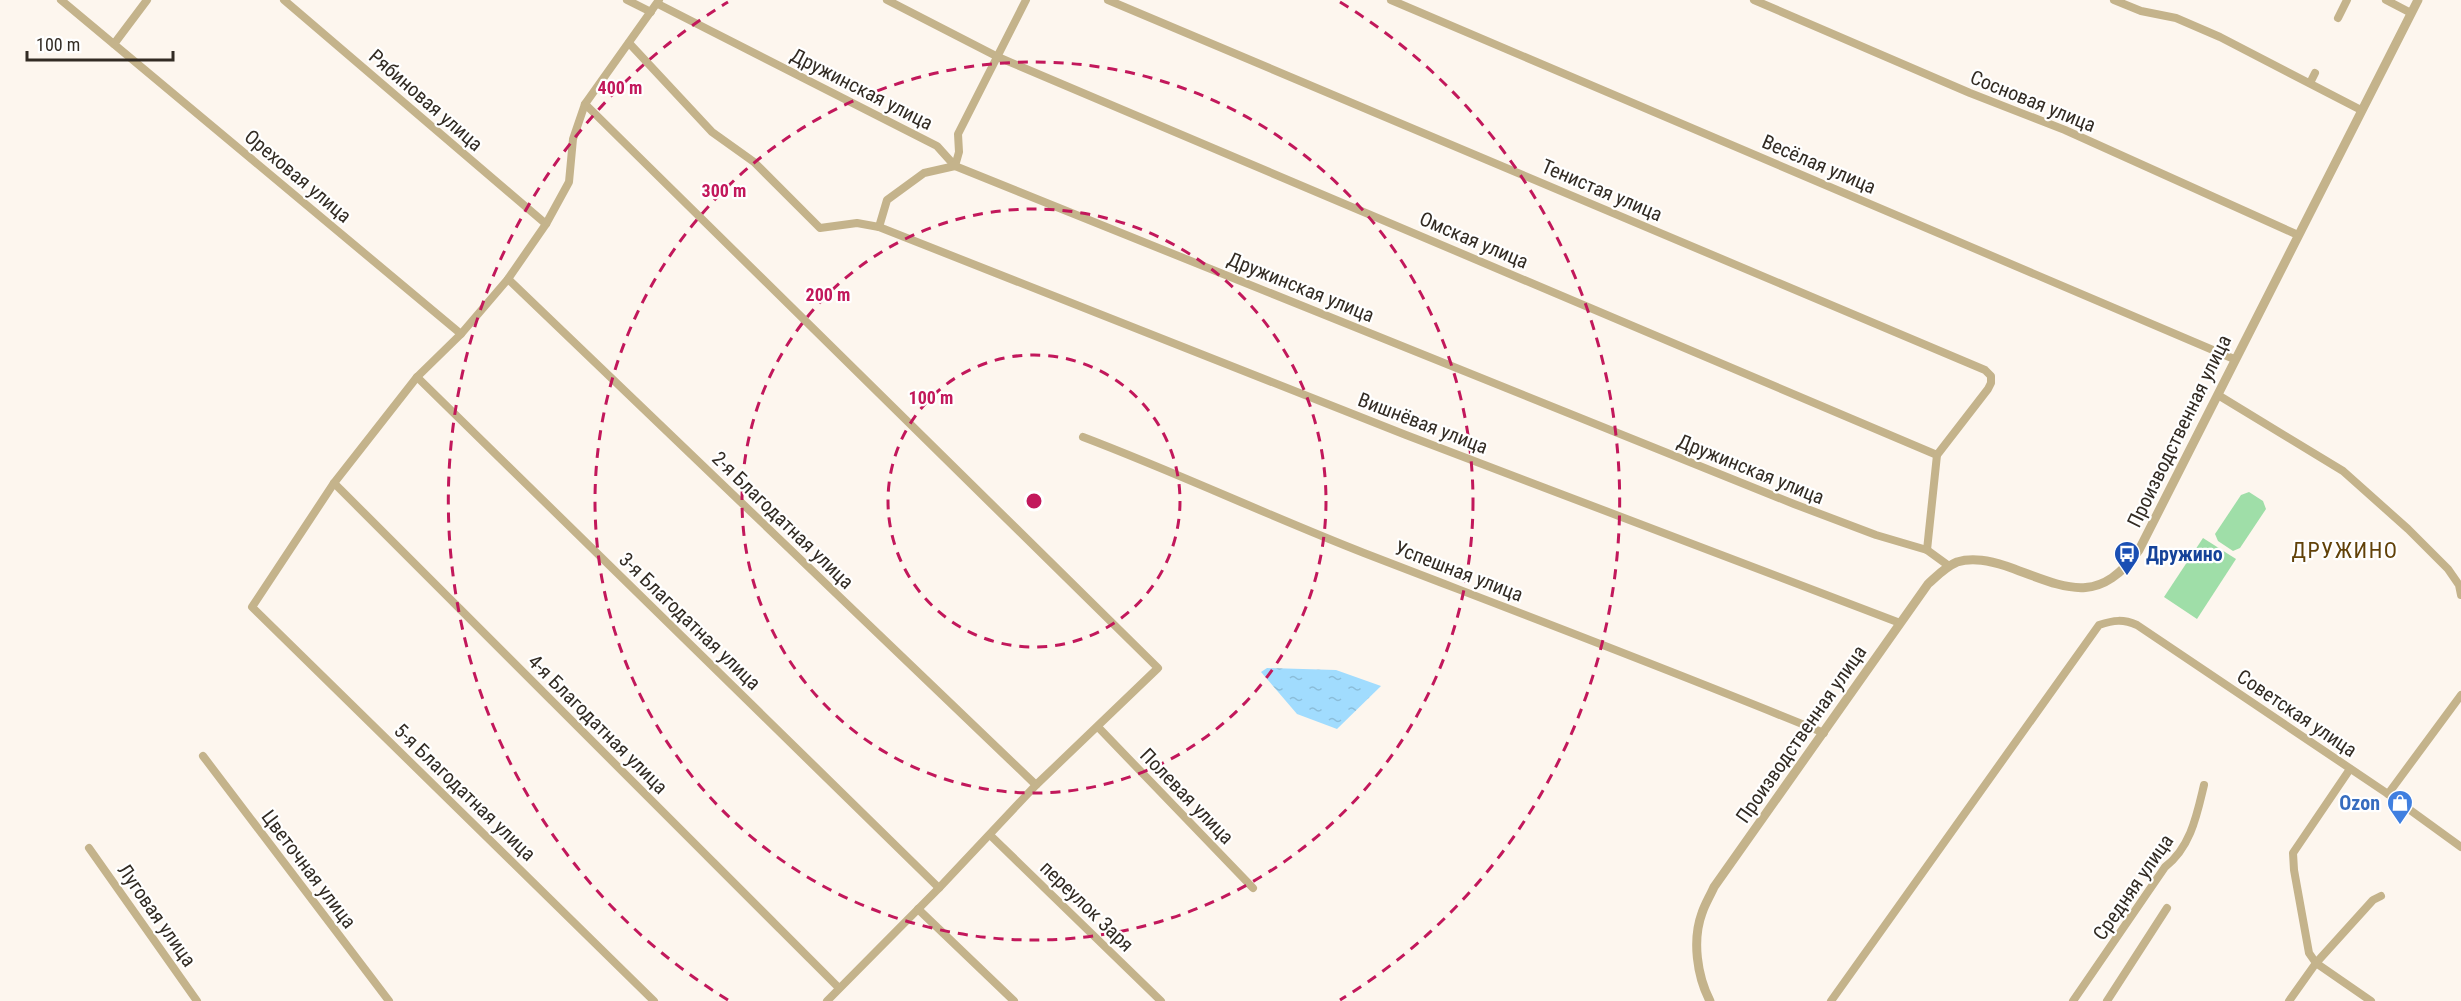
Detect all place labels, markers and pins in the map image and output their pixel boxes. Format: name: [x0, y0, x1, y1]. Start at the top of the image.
centre of rings: [1024, 491, 1044, 511]
bus stop icon: Дружино: [2112, 539, 2142, 577]
place label: Дружино: [2146, 542, 2223, 566]
shop icon: Ozon: [2385, 788, 2415, 826]
place label: Ozon: [2339, 791, 2380, 815]

